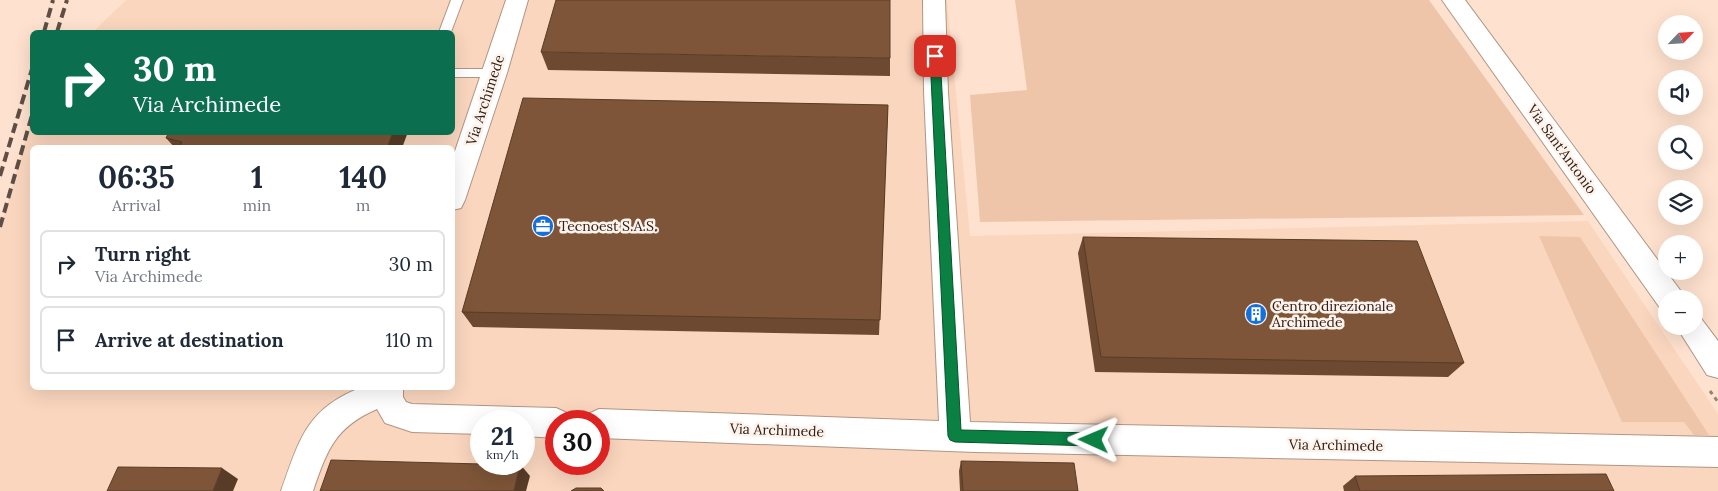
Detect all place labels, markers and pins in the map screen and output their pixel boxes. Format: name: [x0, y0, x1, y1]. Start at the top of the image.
pin: [914, 35, 956, 77]
office icon: Tecnoest S.A.S.: [531, 214, 555, 238]
place label: Tecnoest S.A.S.: [559, 217, 657, 235]
place label: Centro direzionale Archimede: [1271, 297, 1394, 331]
building icon: Centro direzionale Archimede: [1244, 302, 1268, 326]

